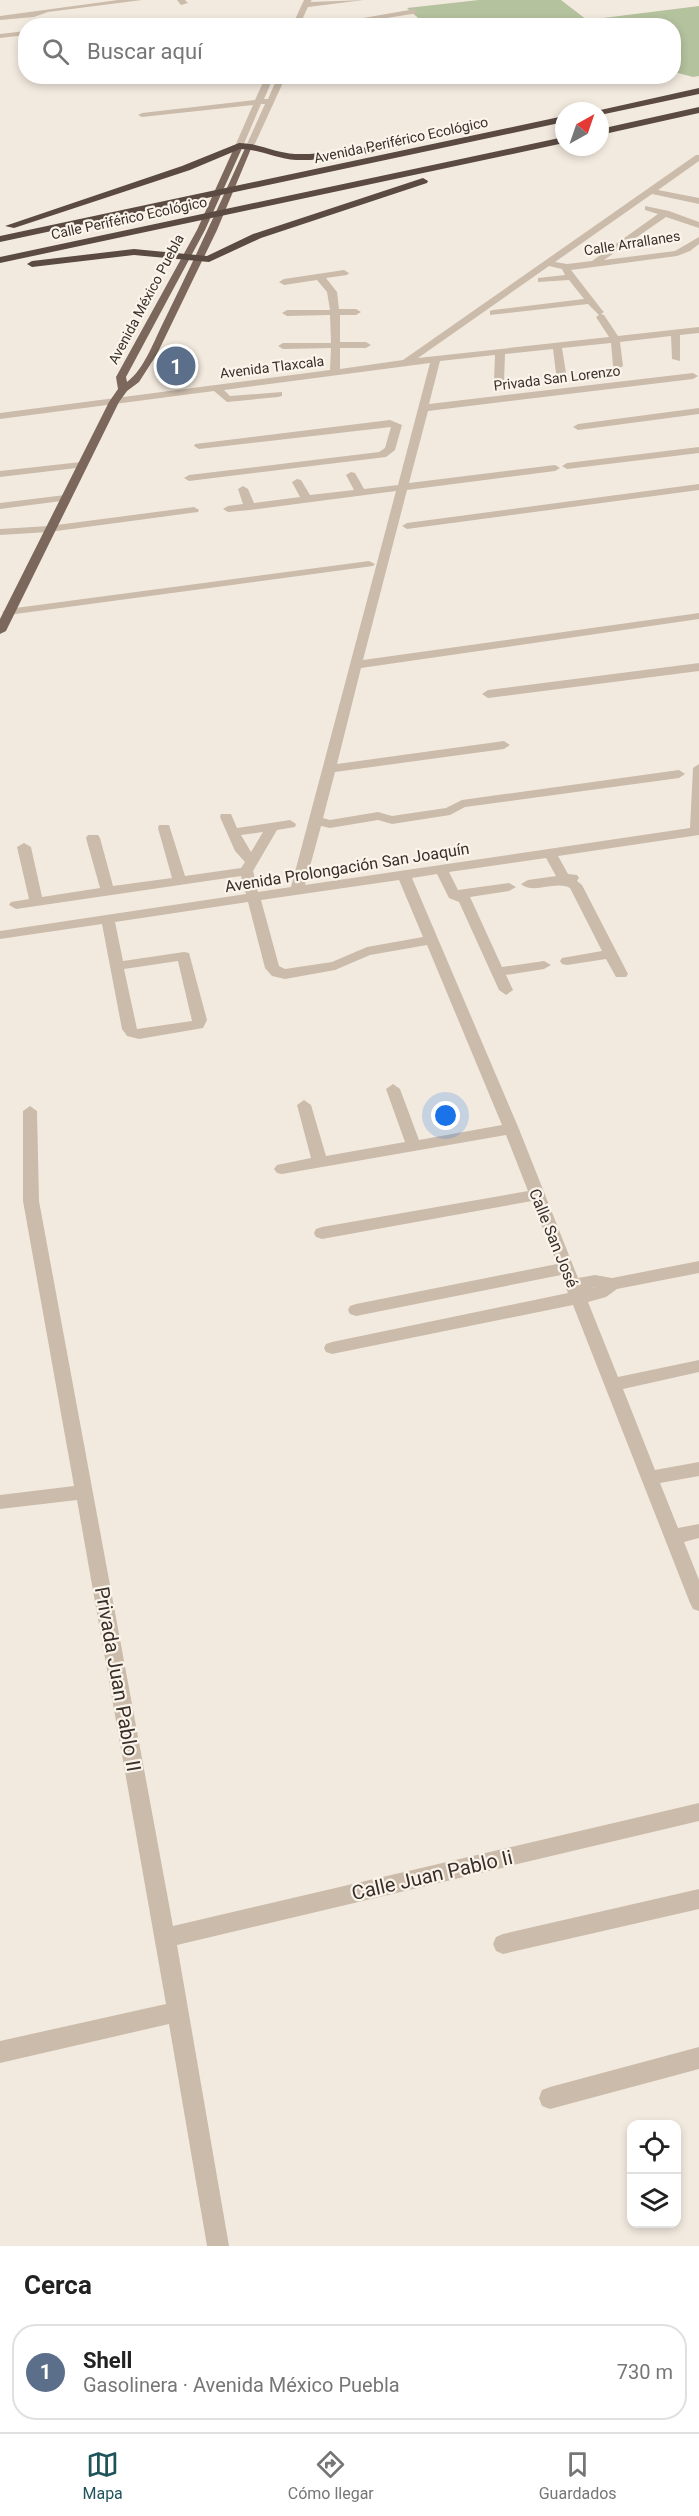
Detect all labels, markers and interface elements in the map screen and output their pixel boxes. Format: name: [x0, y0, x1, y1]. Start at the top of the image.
search box: [18, 18, 681, 84]
icon: search: [39, 35, 72, 68]
text: Buscar aquí: [87, 39, 203, 64]
north arrow: [555, 102, 609, 156]
street label: Avenida Periférico Ecológico: [313, 114, 489, 166]
street label: Calle Periférico Ecológico: [50, 194, 208, 242]
street label: Calle Arrallanes: [583, 227, 681, 259]
street label: Avenida México Puebla: [105, 231, 187, 367]
pin: 1: [156, 344, 195, 388]
street label: Avenida Tlaxcala: [219, 353, 325, 381]
street label: Privada San Lorenzo: [493, 362, 621, 394]
street label: Avenida Prolongación San Joaquín: [224, 839, 471, 896]
your location: [431, 1101, 460, 1130]
street label: Calle San José: [525, 1186, 582, 1290]
street label: Privada Juan Pablo II: [90, 1585, 146, 1773]
street label: Calle Juan Pablo Ii: [349, 1845, 515, 1905]
map controls: [627, 2120, 681, 2228]
button: locate: [627, 2120, 681, 2174]
button: layers: [627, 2174, 681, 2228]
text: Cerca: [24, 2270, 92, 2300]
text: Shell: [83, 2348, 132, 2373]
text: 1: [40, 2360, 51, 2384]
text: 730 m: [617, 2360, 673, 2384]
text: Gasolinera · Avenida México Puebla: [83, 2373, 400, 2397]
tab: Mapa: [82, 2448, 123, 2503]
tab: Cómo llegar: [288, 2448, 374, 2503]
tab: Guardados: [539, 2448, 617, 2503]

